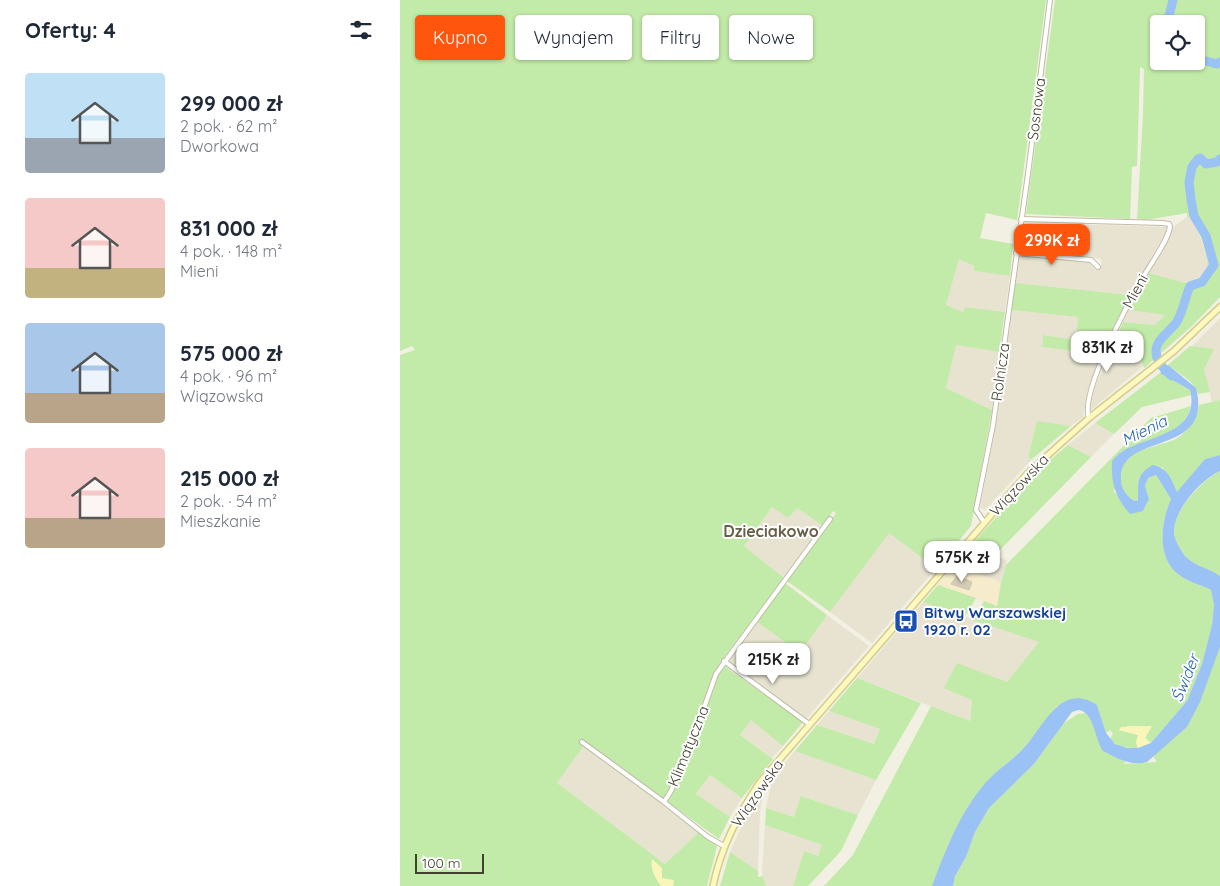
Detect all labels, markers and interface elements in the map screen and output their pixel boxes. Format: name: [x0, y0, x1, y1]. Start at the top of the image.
chip: Kupno: [415, 15, 505, 60]
chip: Wynajem: [515, 15, 632, 60]
chip: Filtry: [642, 15, 719, 60]
chip: Nowe: [729, 15, 813, 60]
map controls: [1150, 15, 1205, 70]
button: locate: [1150, 15, 1205, 70]
icon: filters: [347, 16, 375, 44]
text: Oferty: 4: [25, 17, 116, 43]
street label: Sosnowa: [1023, 77, 1049, 141]
text: 299 000 zł: [180, 90, 282, 116]
icon: home: [65, 93, 125, 153]
text: 2 pok. · 62 m²: [180, 116, 277, 136]
text: Dworkowa: [180, 136, 259, 156]
text: 831 000 zł: [180, 215, 277, 241]
icon: home: [65, 218, 125, 278]
pin: 299K zł: [1006, 224, 1098, 266]
text: 299K zł: [1025, 230, 1079, 250]
text: 4 pok. · 148 m²: [180, 241, 282, 261]
text: Mieni: [180, 261, 218, 281]
street label: Mieni: [1118, 271, 1152, 311]
pin: 831K zł: [1061, 330, 1153, 373]
text: 831K zł: [1082, 337, 1132, 357]
text: 575 000 zł: [180, 340, 282, 366]
street label: Rolnicza: [987, 342, 1013, 402]
icon: home: [65, 343, 125, 403]
text: 4 pok. · 96 m²: [180, 366, 277, 386]
text: Wiązowska: [180, 386, 263, 406]
water label: Mienia: [1118, 410, 1171, 450]
street label: Wiązowska: [985, 450, 1053, 520]
text: 215 000 zł: [180, 465, 279, 491]
icon: home: [65, 468, 125, 528]
text: 2 pok. · 54 m²: [180, 491, 277, 511]
text: Mieszkanie: [180, 511, 261, 531]
district label: Dzieciakowo: [723, 521, 819, 541]
pin: 575K zł: [916, 540, 1008, 583]
text: 575K zł: [935, 547, 989, 567]
place label: Bitwy Warszawskiej 1920 r. 02: [924, 603, 1066, 639]
bus stop icon: Bitwy Warszawskiej 1920 r. 02: [893, 608, 919, 634]
pin: 215K zł: [727, 642, 819, 685]
text: 215K zł: [747, 649, 799, 669]
water label: Świder: [1166, 650, 1204, 705]
street label: Klimatyczna: [663, 703, 713, 789]
street label: Wiązowska: [727, 756, 787, 830]
scale bar: [415, 851, 484, 874]
text: 100 m: [422, 854, 460, 872]

